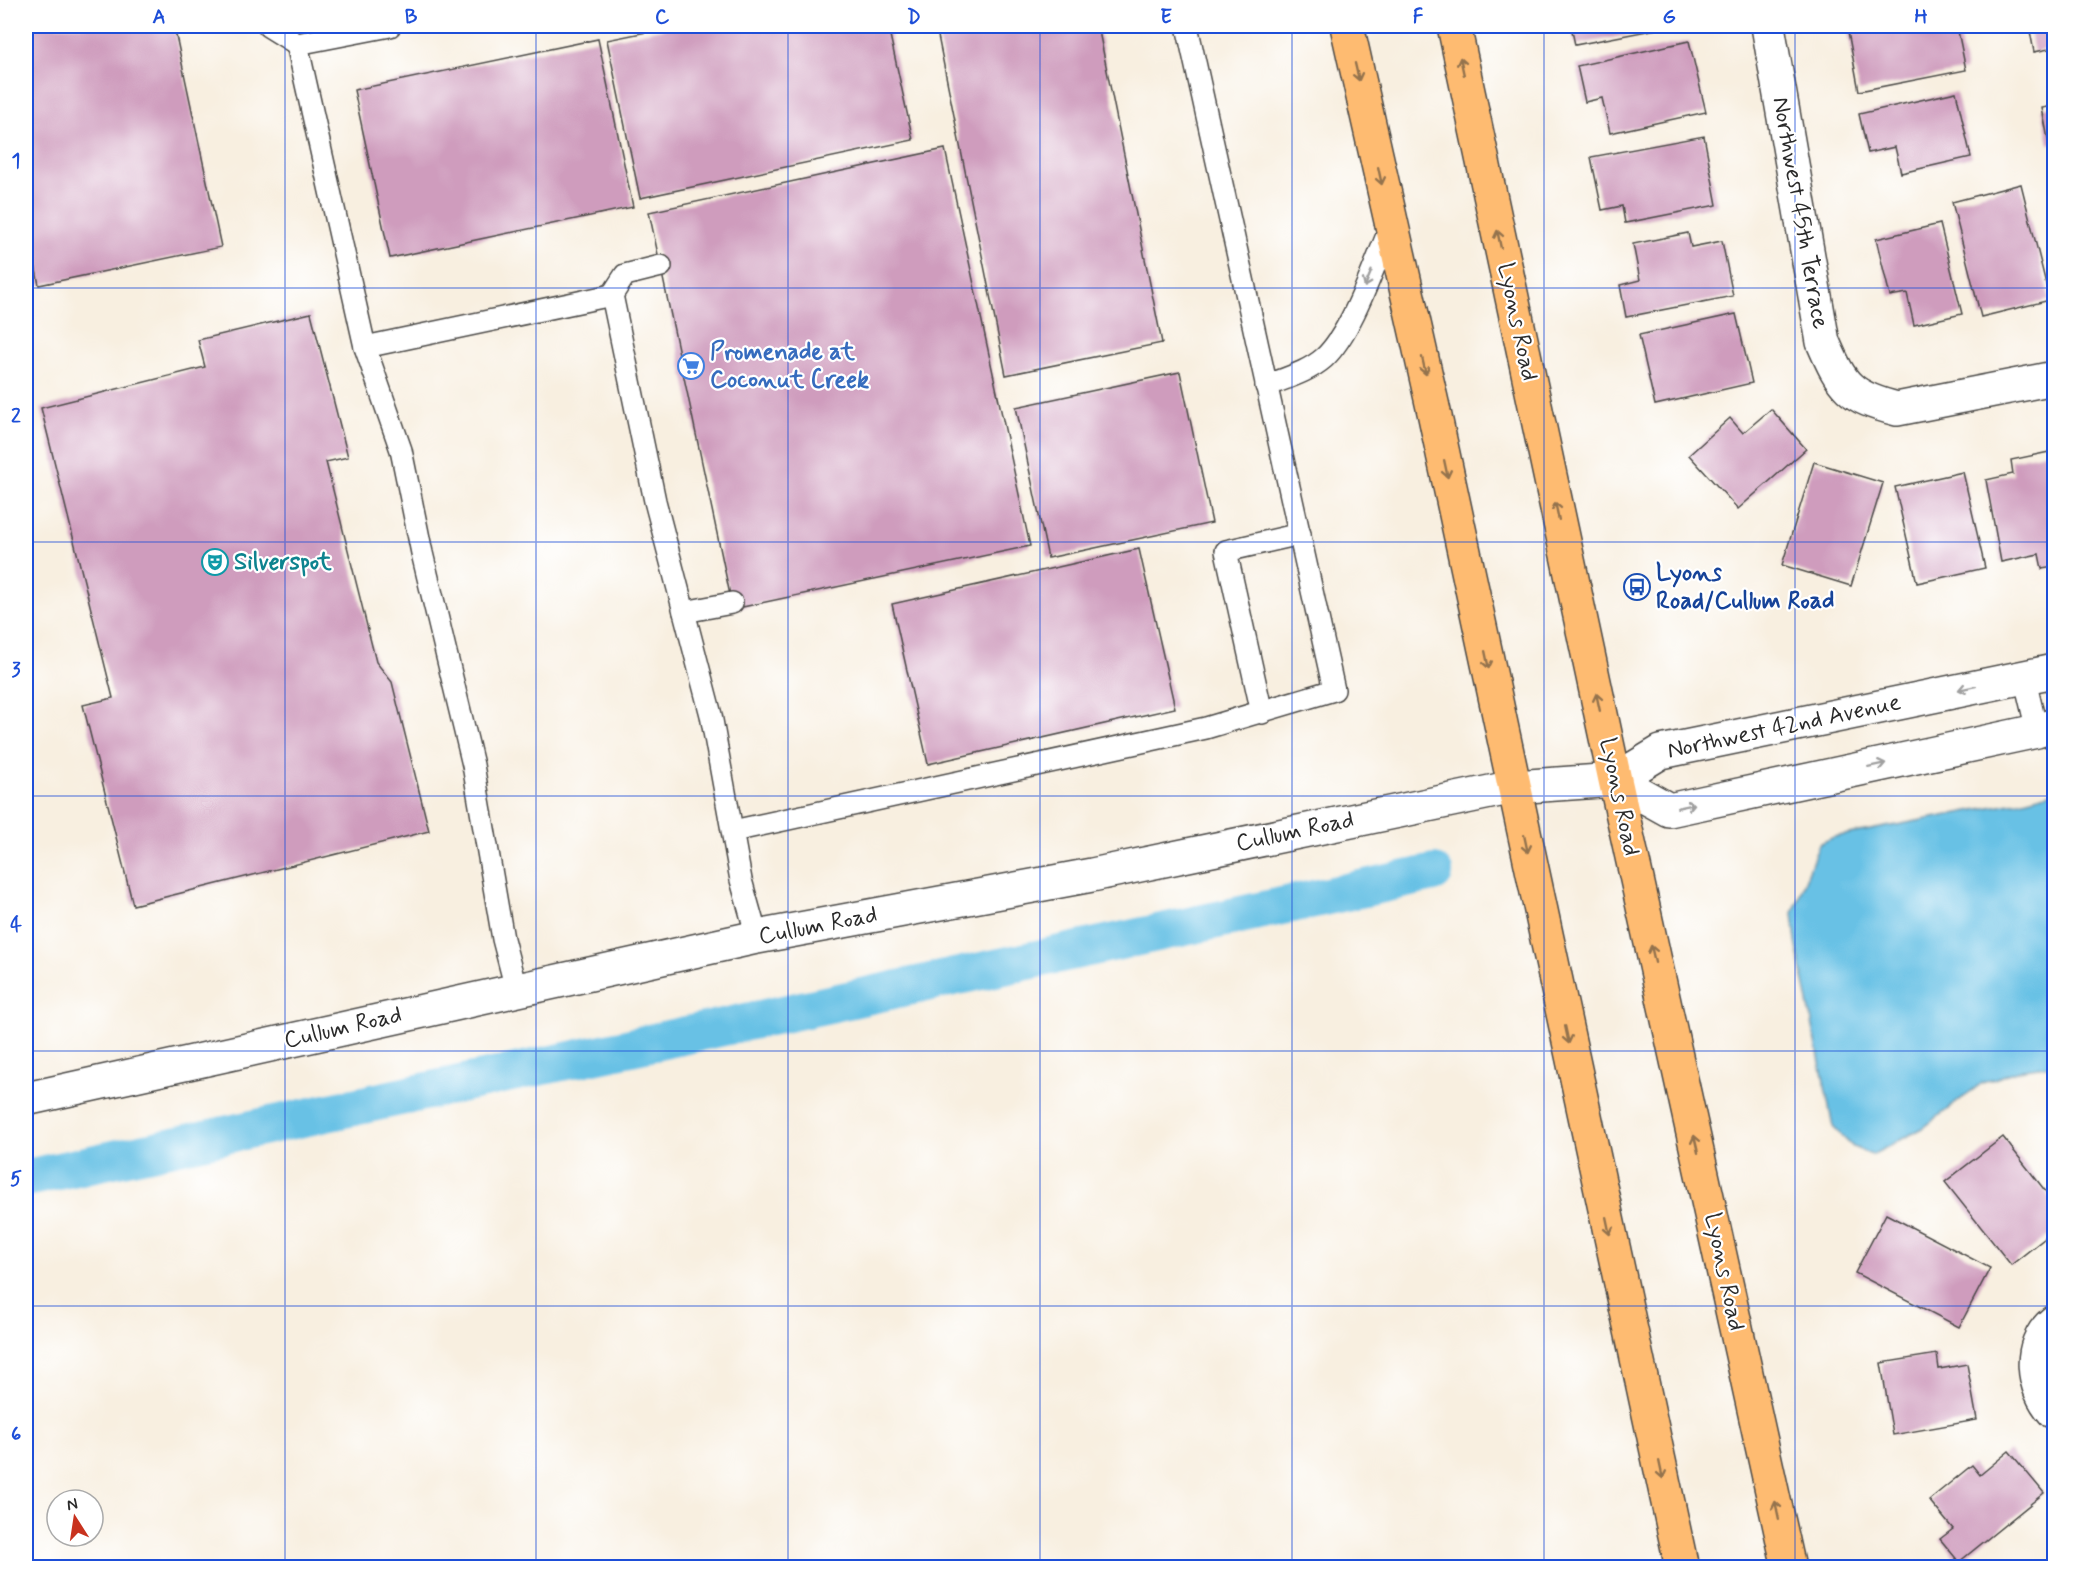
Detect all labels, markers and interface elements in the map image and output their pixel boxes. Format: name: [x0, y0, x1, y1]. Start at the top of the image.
text: A: [152, 4, 166, 31]
text: B: [405, 4, 418, 31]
text: C: [655, 4, 670, 31]
text: D: [907, 4, 921, 31]
text: E: [1160, 4, 1172, 31]
text: F: [1413, 4, 1424, 31]
text: G: [1662, 4, 1676, 31]
text: H: [1914, 4, 1928, 31]
one-way arrow: [1456, 57, 1468, 76]
one-way arrow: [1352, 62, 1364, 81]
street label: Northwest 45th Terrace: [1764, 94, 1836, 332]
text: 1: [12, 148, 20, 175]
one-way arrow: [1375, 165, 1386, 185]
one-way arrow: [1493, 229, 1504, 249]
street label: Lyons Road: [1489, 260, 1545, 384]
one-way arrow: [1361, 270, 1373, 288]
place label: Promenade at Coconut Creek: [710, 337, 869, 396]
supermarket icon: Promenade at Coconut Creek: [676, 351, 706, 381]
one-way arrow: [1418, 356, 1430, 375]
text: 2: [11, 403, 21, 430]
one-way arrow: [1441, 459, 1453, 478]
one-way arrow: [1551, 502, 1562, 522]
theatre icon: Silverspot: [200, 547, 230, 577]
place label: Silverspot: [234, 547, 332, 578]
place label: Lyons Road/Cullum Road: [1656, 558, 1835, 617]
bus stop icon: Lyons Road/Cullum Road: [1622, 572, 1652, 602]
one-way arrow: [1482, 650, 1493, 669]
text: 3: [11, 657, 21, 684]
one-way arrow: [1957, 682, 1976, 694]
street label: Northwest 42nd Avenue: [1664, 687, 1904, 767]
one-way arrow: [1592, 693, 1603, 712]
street label: Lyons Road: [1591, 735, 1647, 859]
one-way arrow: [1867, 759, 1886, 770]
one-way arrow: [1676, 800, 1695, 811]
street label: Cullum Road: [1233, 804, 1357, 860]
one-way arrow: [1521, 835, 1533, 854]
street label: Cullum Road: [756, 899, 880, 953]
text: 4: [10, 912, 22, 939]
one-way arrow: [1647, 944, 1659, 963]
street label: Cullum Road: [281, 999, 405, 1057]
one-way arrow: [1562, 1025, 1574, 1044]
one-way arrow: [1690, 1135, 1701, 1154]
text: 5: [10, 1166, 22, 1193]
street label: Lyons Road: [1696, 1210, 1752, 1334]
one-way arrow: [1603, 1216, 1615, 1235]
text: 6: [11, 1421, 21, 1448]
one-way arrow: [1656, 1459, 1667, 1479]
north arrow: [45, 1488, 105, 1548]
text: N: [65, 1493, 80, 1516]
one-way arrow: [1770, 1501, 1782, 1520]

